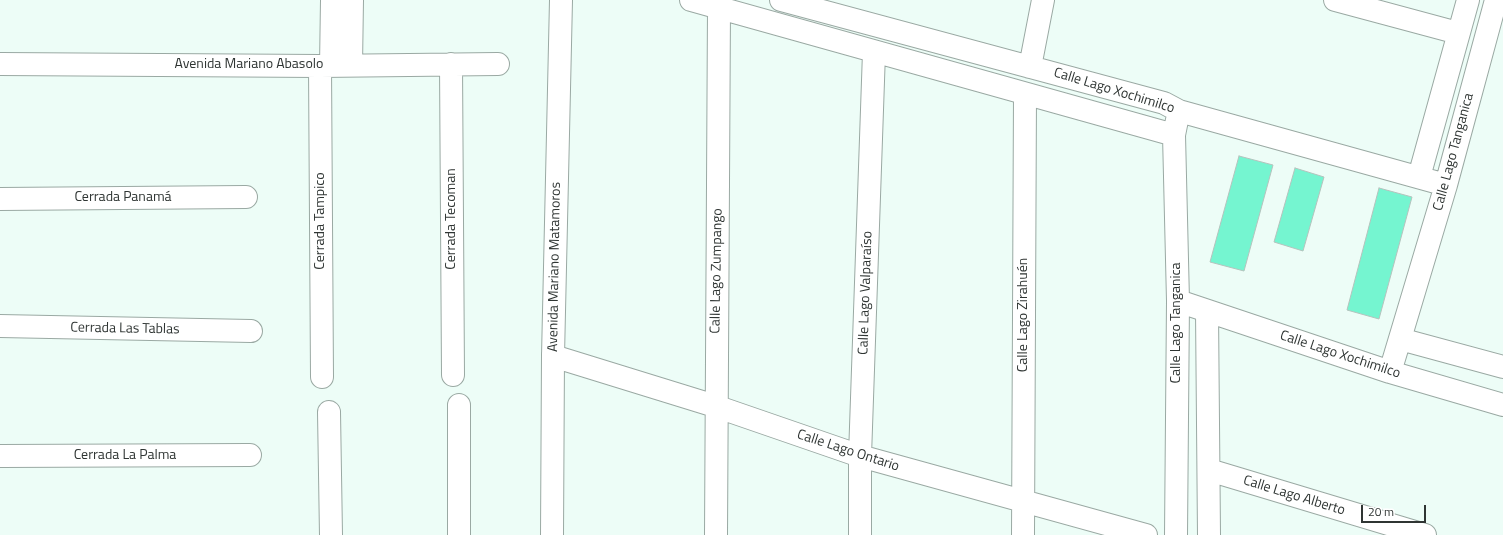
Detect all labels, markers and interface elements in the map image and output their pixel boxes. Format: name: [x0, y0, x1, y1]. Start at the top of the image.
street label: Avenida Mariano Abasolo: [175, 57, 323, 73]
street label: Calle Lago Xochimilco: [1051, 65, 1177, 117]
street label: Calle Lago Tanganica: [1430, 91, 1478, 213]
street label: Cerrada Tecoman: [444, 168, 460, 270]
street label: Cerrada Tampico: [313, 172, 329, 270]
street label: Avenida Mariano Matamoros: [545, 182, 565, 352]
street label: Cerrada Panamá: [74, 190, 172, 206]
street label: Calle Lago Zumpango: [708, 208, 726, 334]
street label: Calle Lago Valparaíso: [855, 231, 877, 355]
street label: Calle Lago Zirahuén: [1016, 258, 1032, 372]
street label: Calle Lago Tanganica: [1169, 262, 1185, 384]
street label: Cerrada Las Tablas: [70, 320, 180, 338]
street label: Calle Lago Xochimilco: [1278, 328, 1402, 382]
street label: Calle Lago Ontario: [795, 427, 901, 475]
street label: Cerrada La Palma: [74, 448, 176, 464]
street label: Calle Lago Alberto: [1241, 473, 1347, 519]
scale bar: [1363, 497, 1428, 523]
text: 20 m: [1368, 502, 1394, 521]

